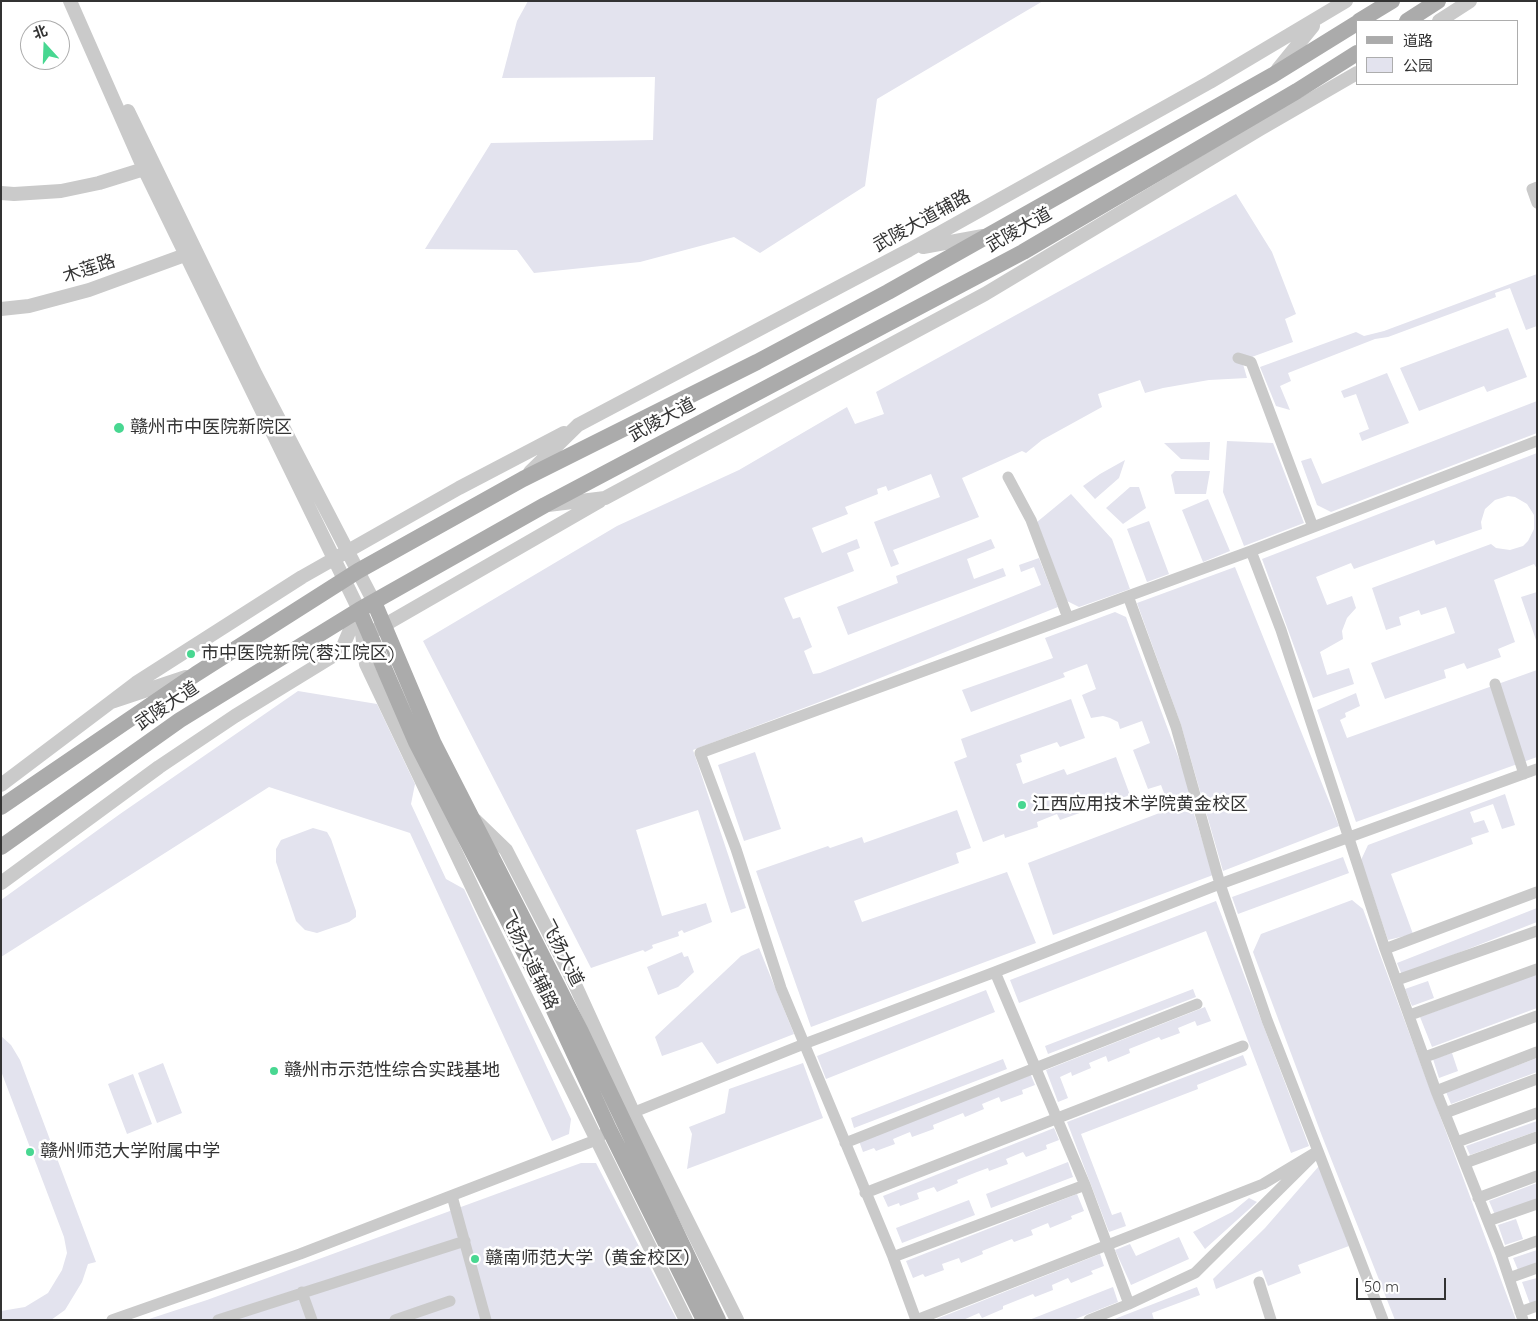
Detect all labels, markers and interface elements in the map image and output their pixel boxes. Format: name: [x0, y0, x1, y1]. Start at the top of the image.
north arrow: [20, 20, 70, 70]
legend: [1356, 20, 1518, 85]
text: 北: [31, 21, 50, 43]
text: 道路: [1403, 31, 1433, 50]
text: 公园: [1403, 56, 1433, 75]
street label: 武陵大道辅路: [870, 185, 974, 257]
street label: 武陵大道: [982, 203, 1056, 257]
street label: 木莲路: [60, 250, 118, 288]
street label: 武陵大道: [625, 394, 699, 446]
place label: 赣州市中医院新院区: [130, 417, 292, 439]
marker: 赣州市中医院新院区: [112, 421, 126, 435]
place label: 市中医院新院(蓉江院区): [201, 643, 394, 665]
marker: 市中医院新院(蓉江院区): [185, 648, 197, 660]
street label: 武陵大道: [131, 677, 203, 735]
place label: 江西应用技术学院黄金校区: [1032, 794, 1248, 816]
marker: 江西应用技术学院黄金校区: [1016, 799, 1028, 811]
street label: 飞扬大道辅路: [496, 907, 562, 1013]
street label: 飞扬大道: [536, 916, 588, 990]
place label: 赣州市示范性综合实践基地: [284, 1060, 500, 1082]
marker: 赣州市示范性综合实践基地: [268, 1065, 280, 1077]
place label: 赣州师范大学附属中学: [40, 1141, 220, 1163]
marker: 赣州师范大学附属中学: [24, 1146, 36, 1158]
place label: 赣南师范大学（黄金校区）: [485, 1248, 701, 1270]
marker: 赣南师范大学（黄金校区）: [469, 1253, 481, 1265]
scale bar: [1358, 1268, 1448, 1300]
text: 50 m: [1364, 1277, 1399, 1296]

